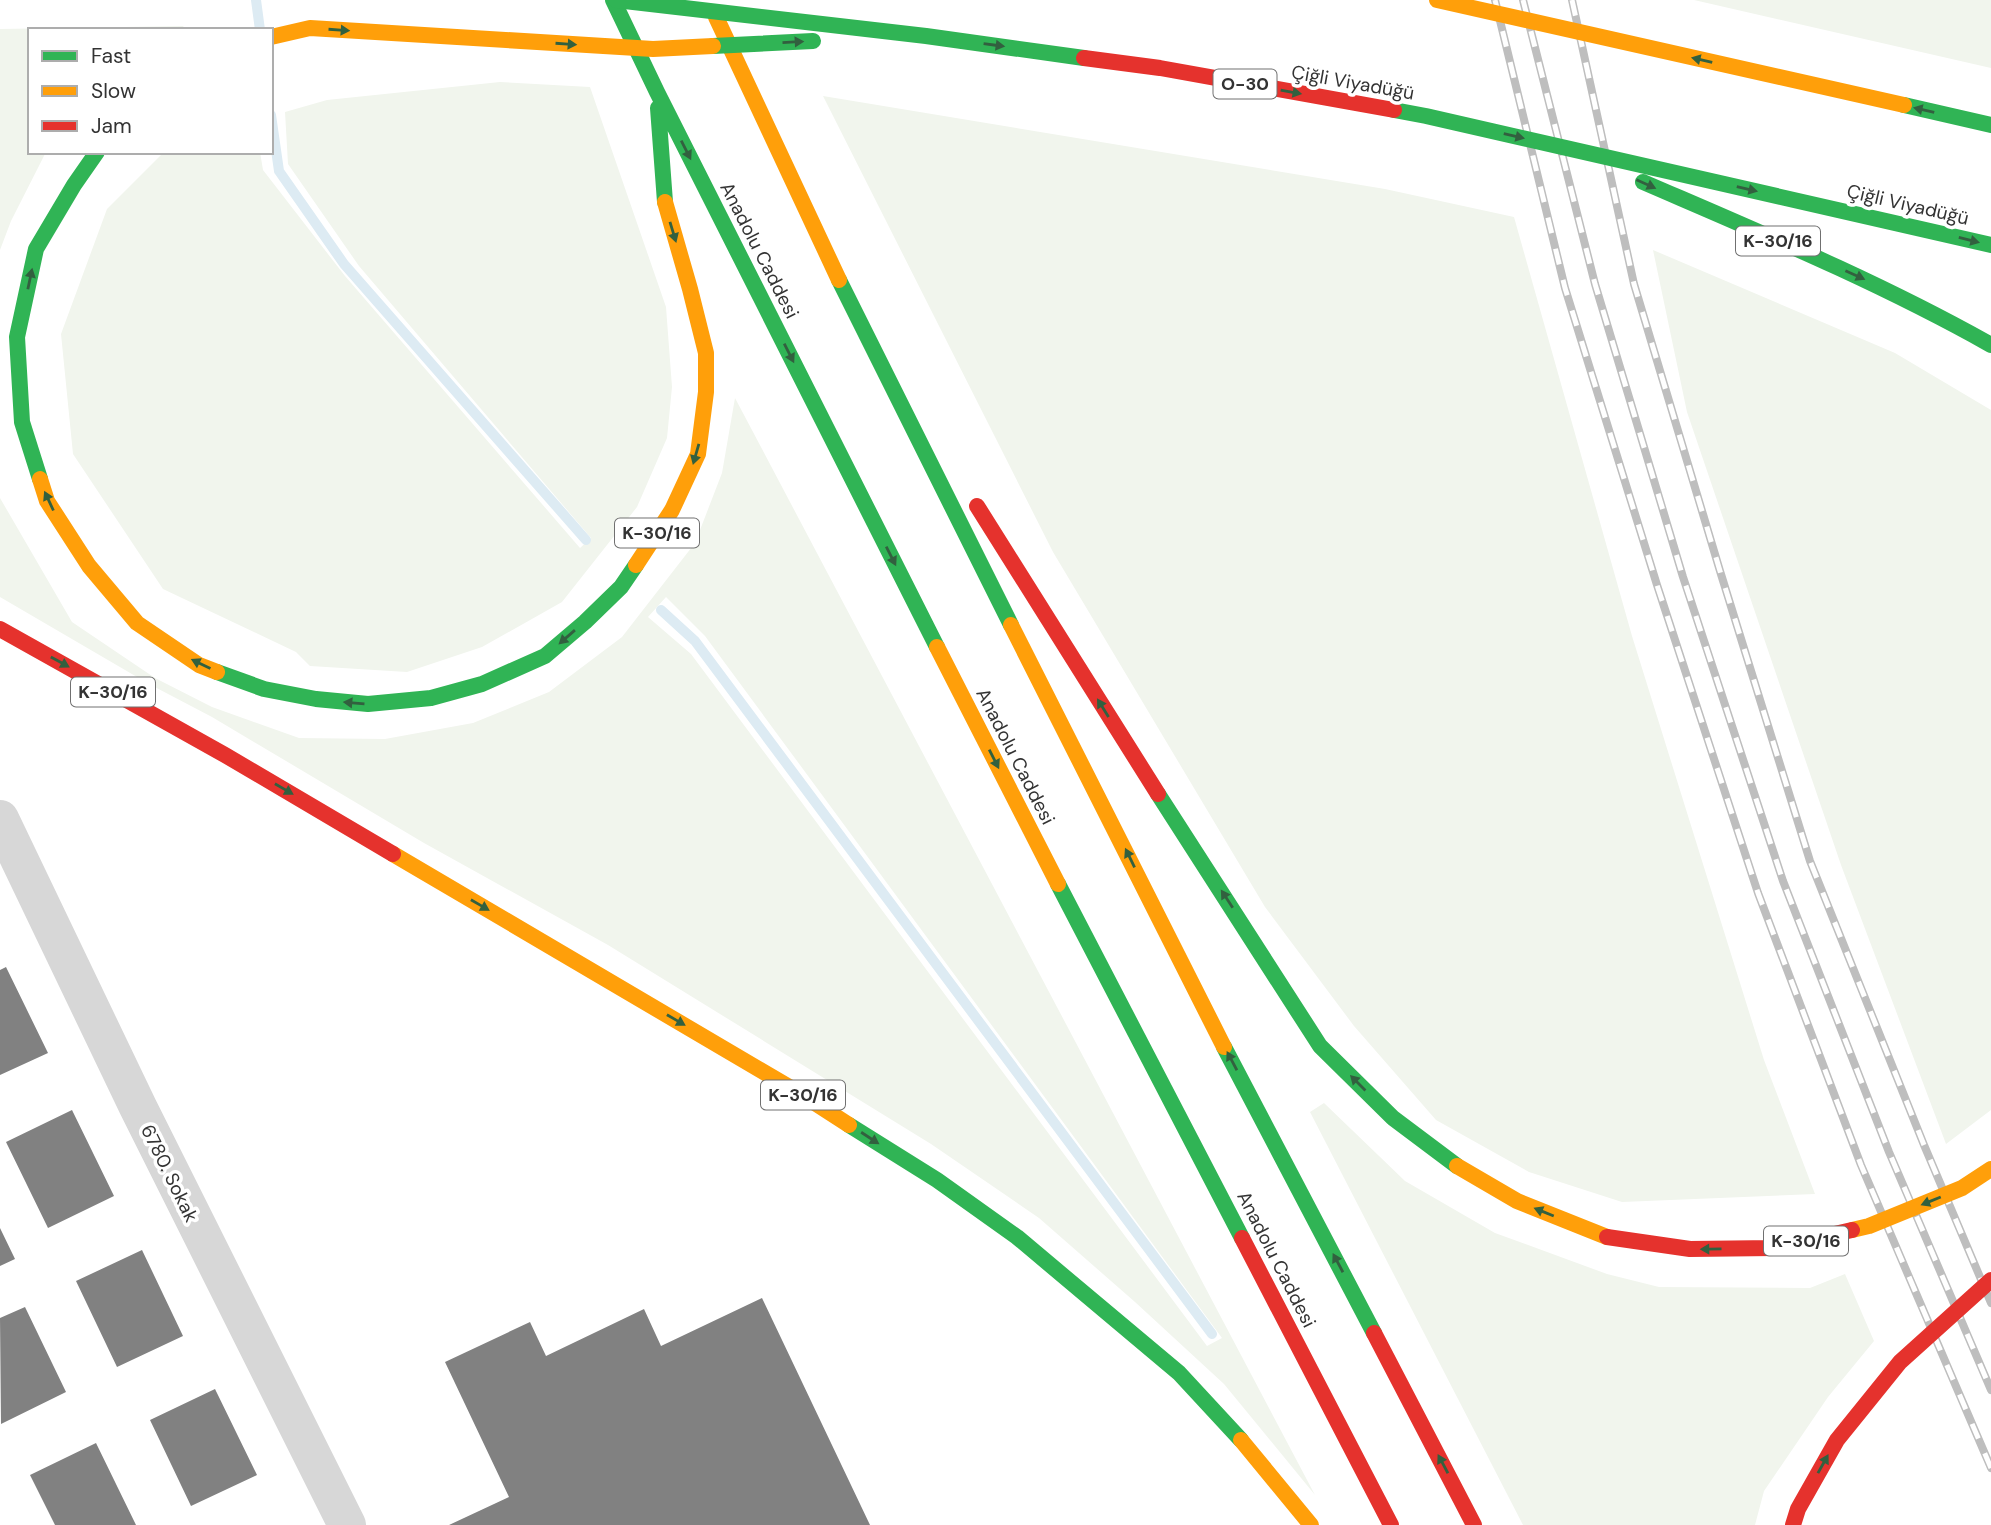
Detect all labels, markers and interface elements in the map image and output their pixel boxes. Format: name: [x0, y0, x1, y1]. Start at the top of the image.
one-way arrow: [328, 25, 350, 36]
legend: [28, 28, 273, 154]
one-way arrow: [782, 37, 804, 48]
one-way arrow: [555, 38, 577, 49]
one-way arrow: [983, 40, 1005, 51]
text: Fast: [91, 42, 131, 70]
one-way arrow: [1691, 54, 1713, 65]
street label: Çiğli Viyadüğü: [1289, 59, 1416, 106]
road number: O-30: [1214, 70, 1276, 98]
text: Slow: [91, 77, 136, 105]
one-way arrow: [1280, 87, 1302, 98]
one-way arrow: [1913, 104, 1935, 115]
text: Jam: [91, 112, 132, 140]
one-way arrow: [1503, 131, 1525, 142]
one-way arrow: [680, 140, 691, 160]
street label: Anadolu Caddesi: [714, 178, 805, 323]
one-way arrow: [1636, 178, 1656, 190]
street label: Çiğli Viyadüğü: [1844, 178, 1971, 231]
one-way arrow: [1736, 183, 1758, 194]
one-way arrow: [669, 222, 679, 243]
road number: K-30/16: [1736, 227, 1820, 256]
one-way arrow: [1958, 234, 1980, 245]
one-way arrow: [24, 268, 35, 290]
one-way arrow: [1844, 270, 1865, 281]
one-way arrow: [783, 343, 794, 363]
one-way arrow: [690, 444, 700, 465]
one-way arrow: [43, 491, 54, 511]
road number: K-30/16: [615, 518, 699, 548]
one-way arrow: [886, 546, 897, 566]
one-way arrow: [558, 630, 576, 645]
one-way arrow: [50, 656, 69, 668]
one-way arrow: [191, 658, 211, 670]
road number: K-30/16: [71, 678, 155, 706]
street label: Anadolu Caddesi: [970, 684, 1061, 829]
one-way arrow: [343, 697, 365, 708]
one-way arrow: [1097, 698, 1110, 717]
one-way arrow: [988, 749, 999, 769]
one-way arrow: [274, 783, 293, 796]
one-way arrow: [1124, 848, 1135, 868]
one-way arrow: [1220, 889, 1233, 909]
one-way arrow: [470, 899, 489, 911]
one-way arrow: [666, 1014, 686, 1026]
one-way arrow: [1226, 1051, 1238, 1071]
one-way arrow: [1350, 1075, 1367, 1092]
road number: K-30/16: [761, 1080, 845, 1110]
street label: 6780. Sokak: [135, 1120, 204, 1227]
one-way arrow: [861, 1132, 880, 1145]
street label: Anadolu Caddesi: [1231, 1187, 1322, 1332]
one-way arrow: [1920, 1195, 1941, 1206]
one-way arrow: [1533, 1206, 1554, 1217]
road number: K-30/16: [1764, 1226, 1848, 1256]
one-way arrow: [1700, 1243, 1722, 1255]
one-way arrow: [1332, 1253, 1343, 1273]
one-way arrow: [1437, 1454, 1449, 1474]
one-way arrow: [1817, 1454, 1829, 1474]

